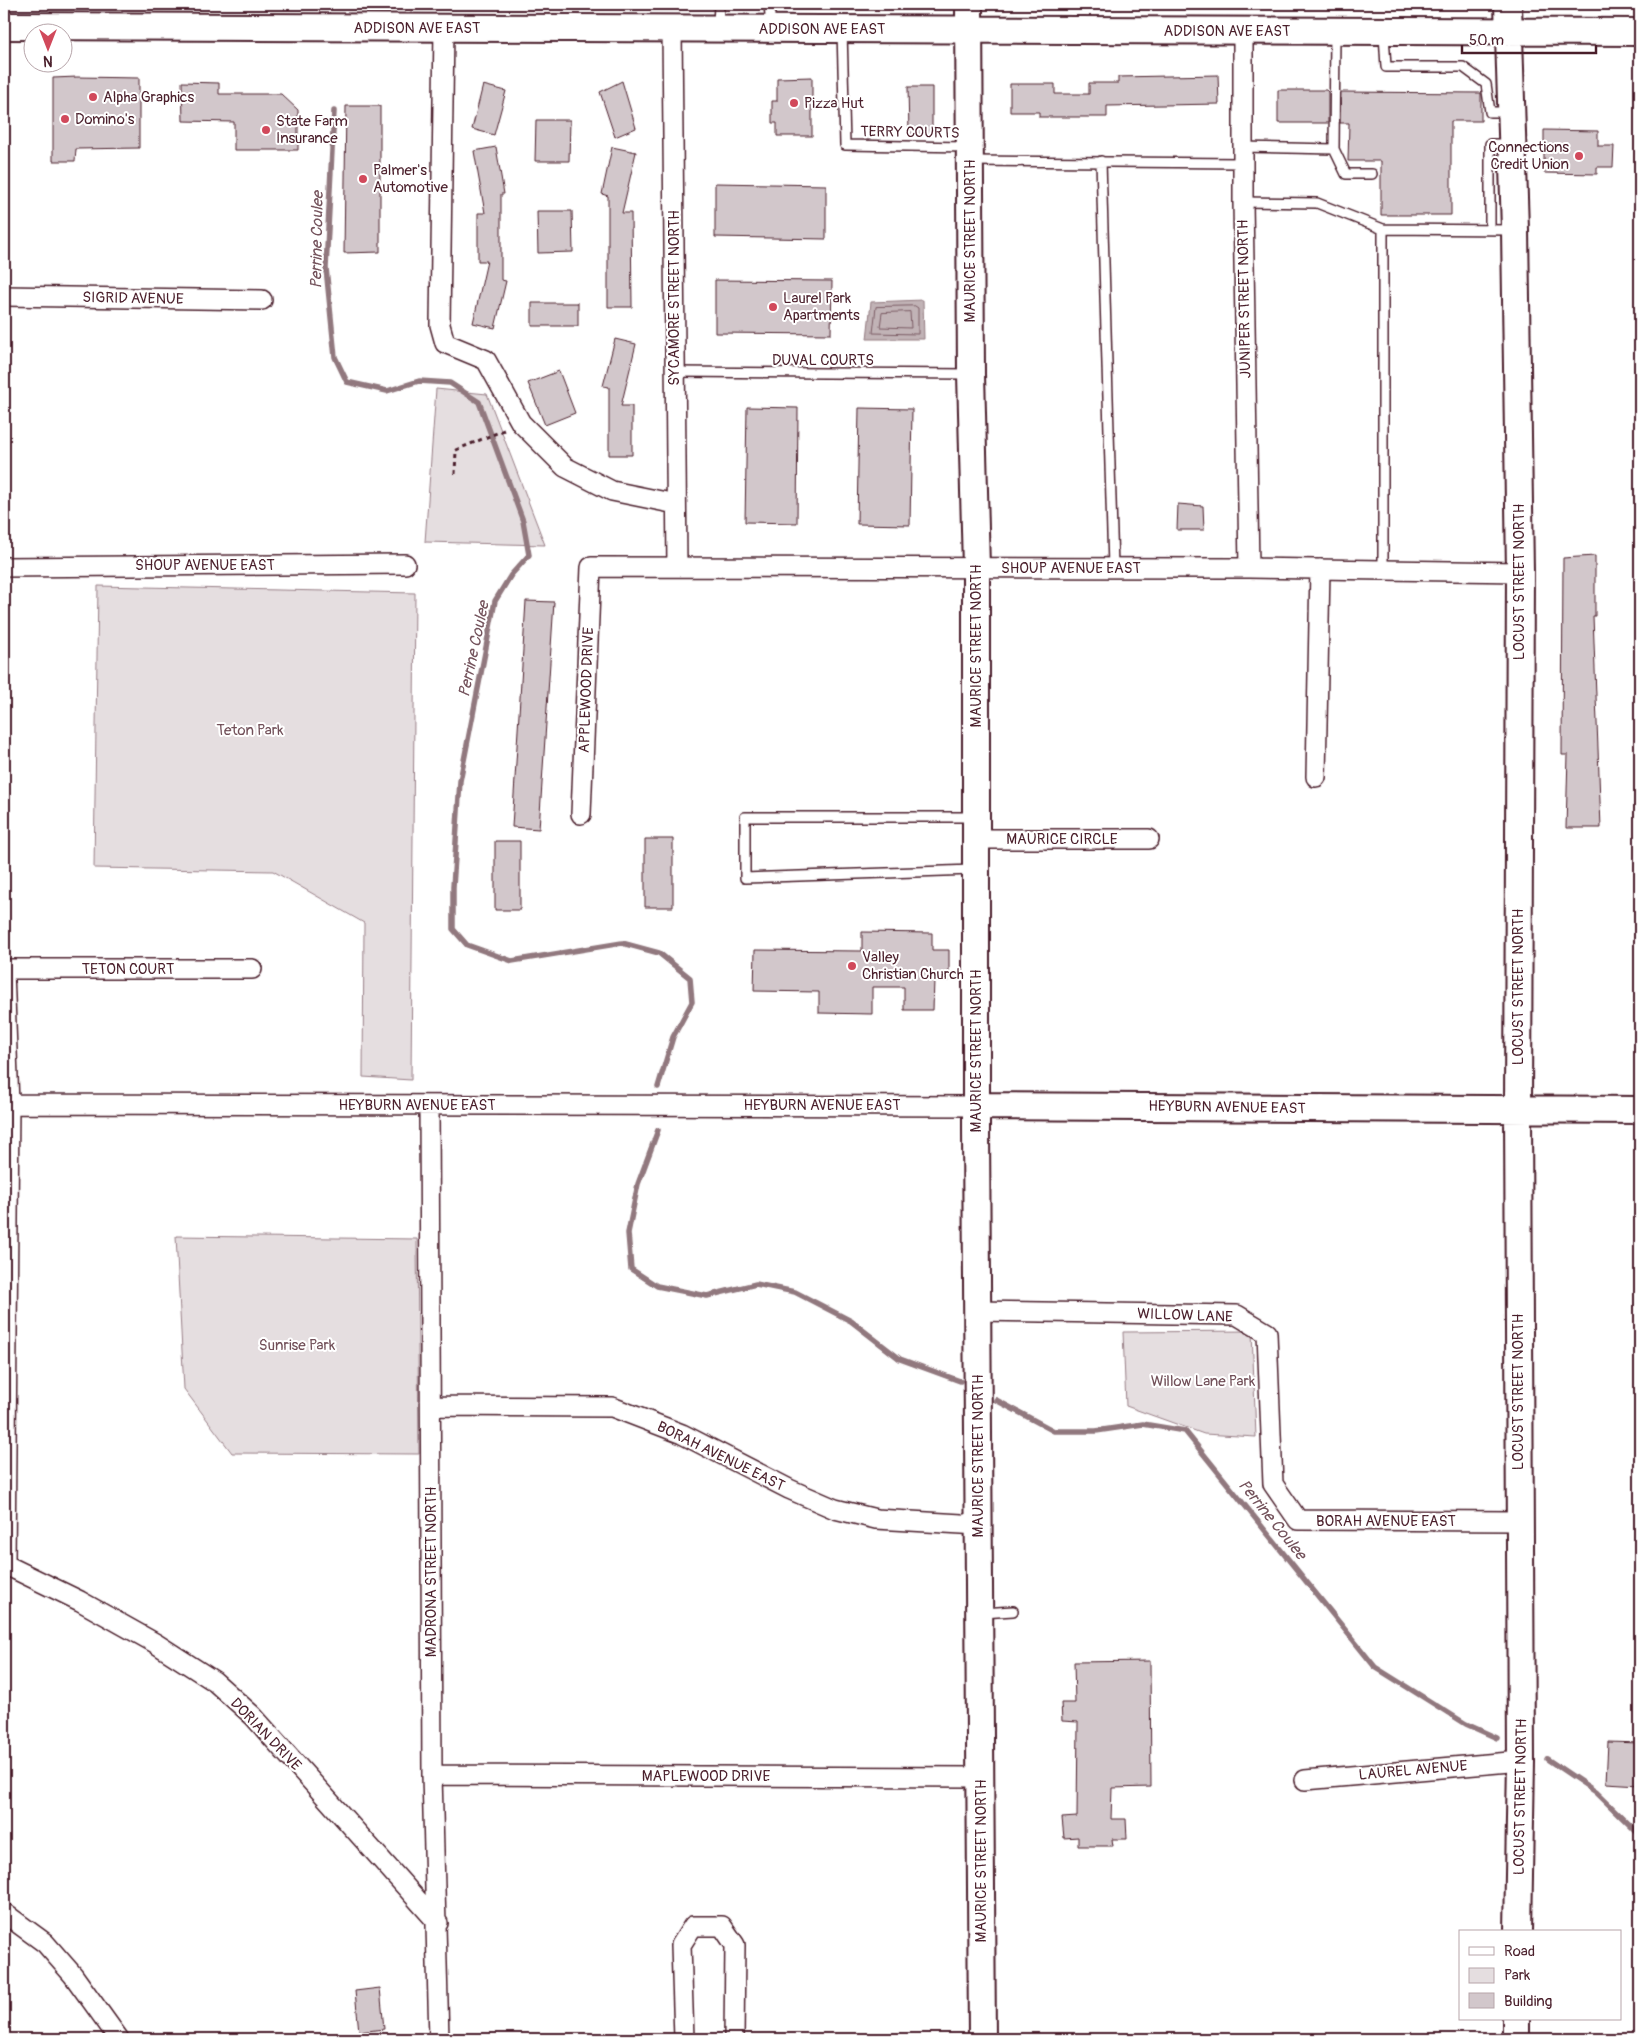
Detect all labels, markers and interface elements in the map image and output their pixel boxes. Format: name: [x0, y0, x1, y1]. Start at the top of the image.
street label: ADDISON AVE EAST: [354, 19, 480, 38]
street label: ADDISON AVE EAST: [759, 20, 885, 39]
north arrow: [22, 22, 72, 72]
street label: ADDISON AVE EAST: [1164, 22, 1290, 41]
scale bar: [1462, 22, 1595, 54]
text: 50 m: [1469, 31, 1504, 50]
text: N: [43, 52, 53, 69]
place label: Alpha Graphics: [103, 88, 194, 107]
marker: Alpha Graphics: [87, 91, 99, 103]
place label: Pizza Hut: [804, 94, 865, 113]
marker: Pizza Hut: [788, 97, 800, 109]
place label: Domino's: [75, 110, 135, 129]
place label: State Farm Insurance: [276, 112, 348, 148]
marker: Domino's: [59, 113, 71, 125]
street label: TERRY COURTS: [860, 122, 960, 143]
marker: State Farm Insurance: [260, 124, 272, 136]
place label: Connections Credit Union: [1488, 138, 1569, 174]
marker: Connections Credit Union: [1573, 150, 1585, 162]
street label: MAURICE STREET NORTH: [961, 160, 980, 322]
place label: Palmer's Automotive: [373, 161, 449, 197]
marker: Palmer's Automotive: [357, 173, 369, 185]
water label: Perrine Coulee: [306, 189, 328, 289]
street label: SYCAMORE STREET NORTH: [665, 210, 684, 386]
street label: JUNIPER STREET NORTH: [1234, 220, 1255, 378]
street label: SIGRID AVENUE: [82, 288, 184, 309]
place label: Laurel Park Apartments: [783, 289, 860, 325]
marker: Laurel Park Apartments: [767, 301, 779, 313]
street label: DUVAL COURTS: [772, 351, 874, 370]
street label: LOCUST STREET NORTH: [1510, 504, 1529, 660]
street label: SHOUP AVENUE EAST: [135, 556, 275, 575]
street label: SHOUP AVENUE EAST: [1001, 559, 1141, 578]
street label: MAURICE STREET NORTH: [967, 565, 986, 727]
water label: Perrine Coulee: [454, 597, 494, 699]
street label: APPLEWOOD DRIVE: [575, 626, 598, 753]
park label: Teton Park: [217, 721, 284, 740]
street label: MAURICE CIRCLE: [1006, 830, 1118, 849]
street label: LOCUST STREET NORTH: [1509, 909, 1528, 1065]
place label: Valley Christian Church: [862, 948, 964, 984]
street label: TETON COURT: [82, 960, 174, 979]
marker: Valley Christian Church: [846, 960, 858, 972]
street label: MAURICE STREET NORTH: [967, 970, 986, 1132]
street label: HEYBURN AVENUE EAST: [338, 1096, 496, 1115]
street label: HEYBURN AVENUE EAST: [743, 1096, 901, 1115]
street label: HEYBURN AVENUE EAST: [1148, 1097, 1306, 1118]
street label: WILLOW LANE: [1137, 1304, 1233, 1327]
street label: LOCUST STREET NORTH: [1509, 1314, 1528, 1470]
park label: Sunrise Park: [259, 1336, 336, 1355]
park label: Willow Lane Park: [1151, 1372, 1256, 1391]
street label: MAURICE STREET NORTH: [969, 1375, 988, 1537]
street label: BORAH AVENUE EAST: [654, 1417, 788, 1496]
water label: Perrine Coulee: [1234, 1476, 1312, 1565]
street label: MADRONA STREET NORTH: [422, 1487, 441, 1657]
street label: BORAH AVENUE EAST: [1316, 1512, 1456, 1531]
street label: DORIAN DRIVE: [226, 1694, 305, 1775]
street label: LOCUST STREET NORTH: [1510, 1719, 1531, 1875]
street label: LAUREL AVENUE: [1358, 1756, 1468, 1785]
street label: MAPLEWOOD DRIVE: [642, 1767, 771, 1786]
street label: MAURICE STREET NORTH: [972, 1780, 991, 1942]
legend: [1459, 1930, 1622, 2020]
text: Road: [1504, 1942, 1535, 1961]
text: Park: [1504, 1966, 1531, 1985]
text: Building: [1504, 1992, 1552, 2011]

